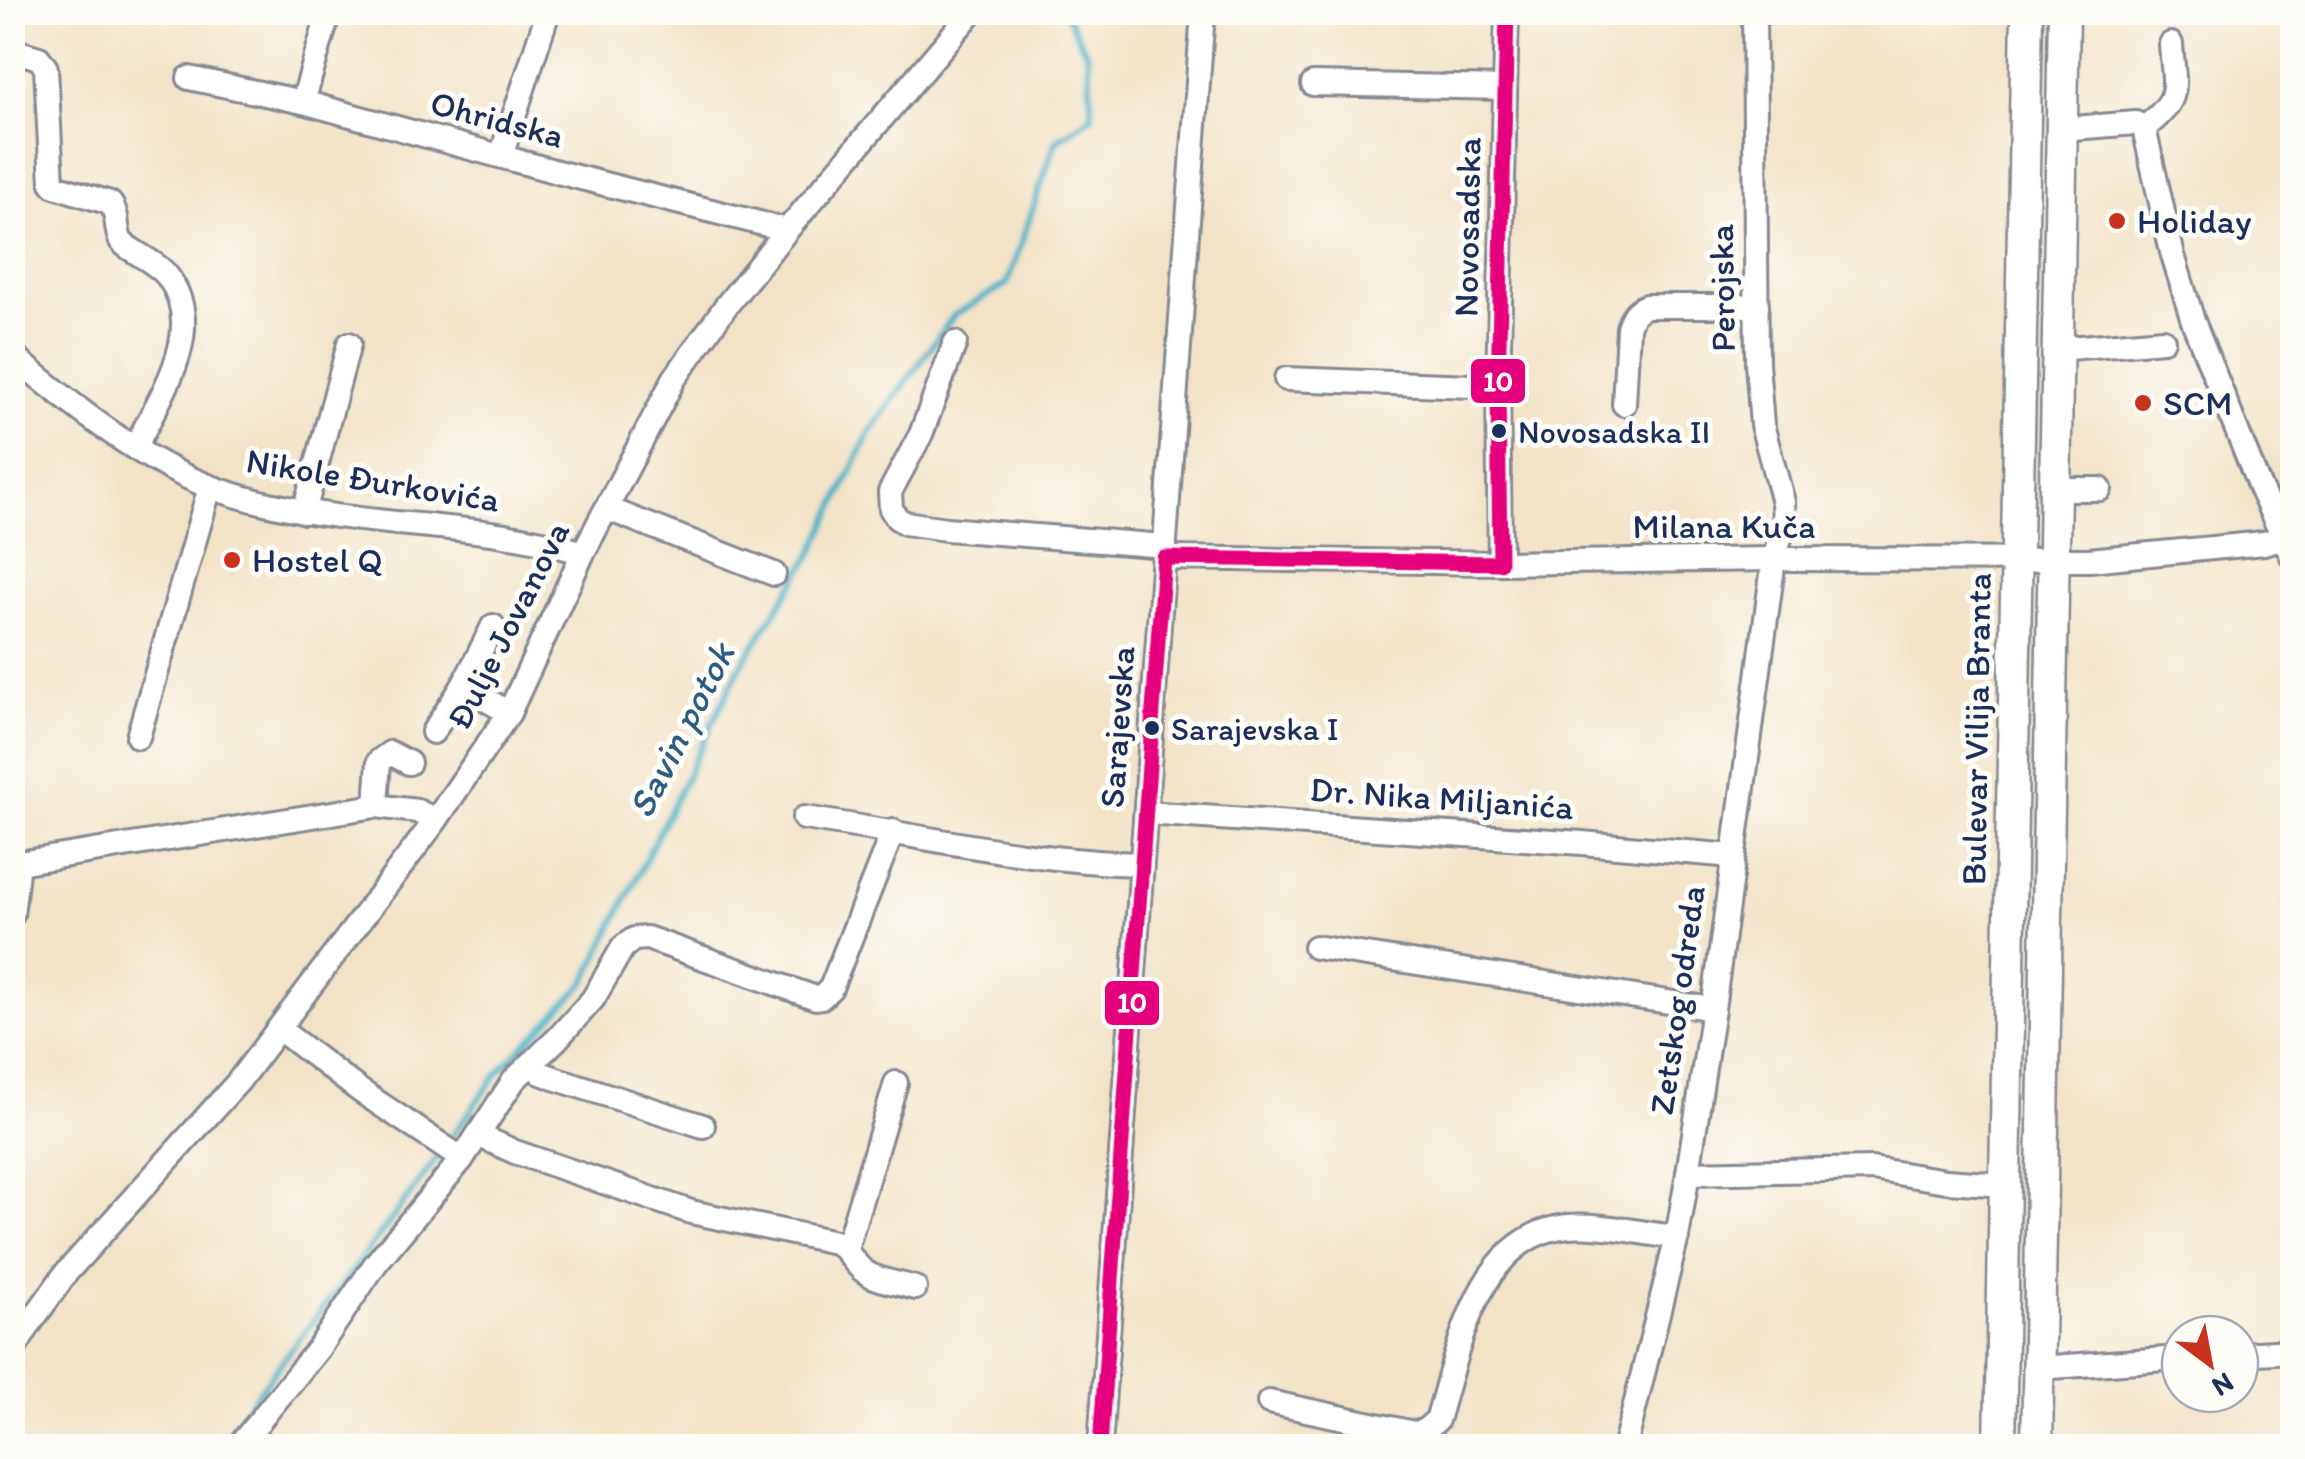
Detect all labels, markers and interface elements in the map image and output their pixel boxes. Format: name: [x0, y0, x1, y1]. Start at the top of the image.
street label: Ohridska: [426, 81, 568, 157]
street label: Novosadska: [1444, 137, 1490, 317]
place label: Holiday: [2137, 200, 2252, 242]
marker: Holiday: [2106, 210, 2128, 232]
street label: Perojska: [1700, 224, 1744, 352]
line badge: 10: [1469, 357, 1527, 405]
text: 10: [1483, 364, 1513, 398]
place label: SCM: [2163, 382, 2232, 424]
marker: SCM: [2132, 392, 2154, 414]
place label: Novosadska II: [1518, 413, 1710, 451]
marker: Novosadska II: [1489, 421, 1509, 441]
street label: Nikole Đurkovića: [243, 439, 503, 521]
street label: Milana Kuča: [1632, 505, 1816, 547]
street label: Đulje Jovanova: [438, 514, 578, 736]
place label: Hostel Q: [252, 539, 383, 581]
marker: Hostel Q: [221, 549, 243, 571]
street label: Bulevar Vilija Branta: [1952, 572, 2000, 886]
water label: Savin potok: [617, 633, 746, 825]
street label: Sarajevska: [1090, 645, 1144, 809]
place label: Sarajevska I: [1171, 710, 1339, 748]
marker: Sarajevska I: [1142, 718, 1162, 738]
street label: Dr. Nika Miljanića: [1309, 768, 1575, 828]
street label: Zetskog odreda: [1640, 883, 1714, 1117]
line badge: 10: [1103, 979, 1161, 1027]
text: 10: [1117, 985, 1147, 1019]
north arrow: [2160, 1314, 2260, 1414]
text: N: [2206, 1366, 2240, 1405]

